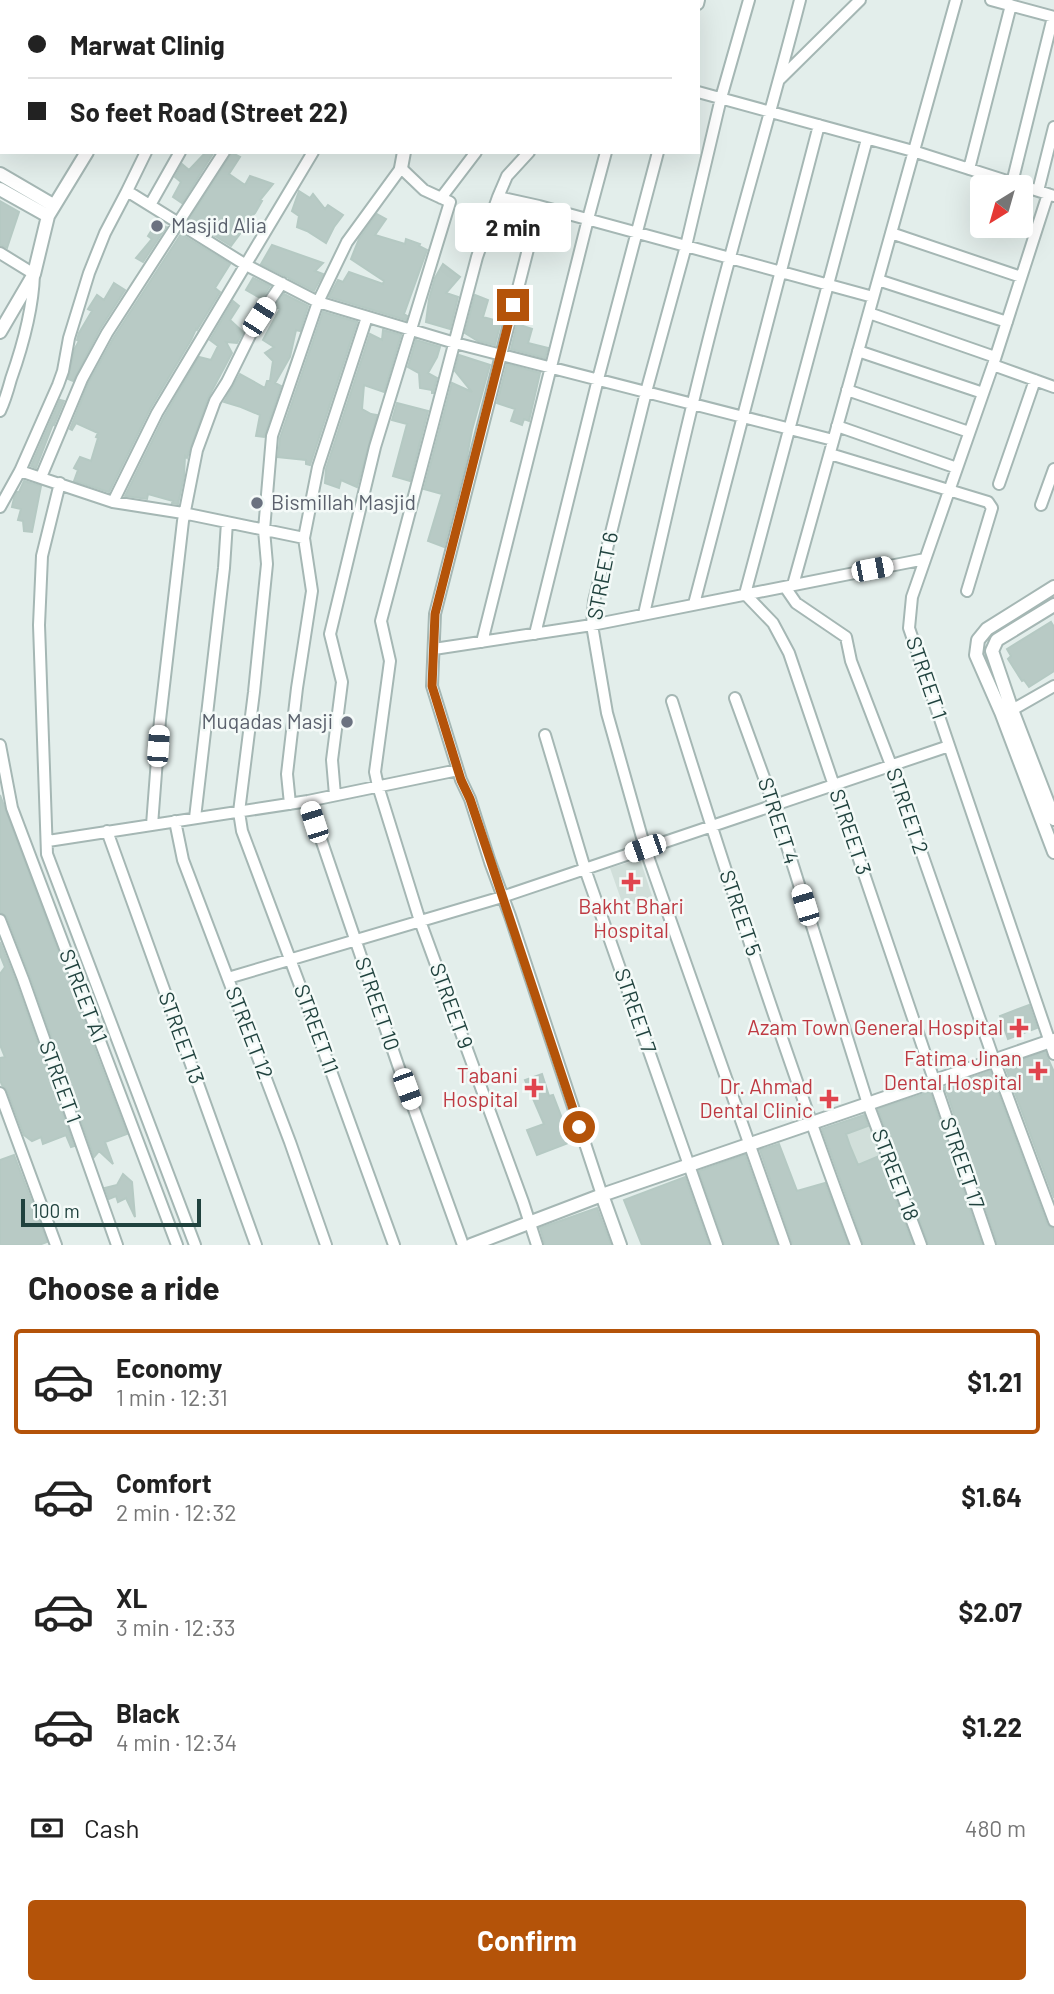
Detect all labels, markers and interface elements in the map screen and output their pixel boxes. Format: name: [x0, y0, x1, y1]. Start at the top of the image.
text: Marwat Clinig: [70, 29, 225, 60]
text: So feet Road (Street 22): [70, 96, 347, 127]
north arrow: [970, 175, 1032, 238]
map controls: [970, 175, 1033, 238]
callout: 2 min: [455, 204, 571, 252]
place label: Masjid Alia: [171, 212, 267, 237]
text: 2 min: [485, 213, 541, 241]
marker: Masjid Alia: [149, 218, 165, 234]
route end: [497, 289, 529, 321]
car: [239, 294, 280, 340]
place label: Bismillah Masjid: [271, 489, 416, 514]
marker: Bismillah Masjid: [249, 495, 265, 511]
street label: STREET 6: [581, 530, 622, 622]
car: [850, 555, 895, 583]
street label: STREET 1: [902, 633, 953, 722]
place label: Muqadas Masji: [202, 708, 333, 733]
marker: Muqadas Masji: [339, 714, 355, 730]
car: [147, 724, 170, 768]
street label: STREET 2: [882, 764, 935, 857]
street label: STREET 4: [754, 774, 805, 867]
street label: STREET 3: [825, 785, 878, 878]
car: [298, 799, 331, 845]
car: [622, 831, 669, 865]
street label: STREET 5: [715, 866, 768, 959]
marker: Bakht Bhari Hospital: [621, 872, 641, 892]
car: [789, 882, 822, 928]
place label: Bakht Bhari Hospital: [578, 893, 684, 942]
street label: STREET A1: [55, 945, 114, 1046]
street label: STREET 10: [351, 953, 406, 1054]
street label: STREET 9: [425, 959, 479, 1052]
street label: STREET 7: [610, 965, 663, 1056]
street label: STREET 11: [290, 981, 345, 1076]
street label: STREET 12: [221, 983, 279, 1082]
street label: STREET 13: [154, 988, 211, 1087]
place label: Azam Town General Hospital: [747, 1014, 1003, 1039]
marker: Azam Town General Hospital: [1009, 1018, 1029, 1038]
street label: STREET 1: [35, 1037, 88, 1126]
place label: Fatima Jinan Dental Hospital: [884, 1045, 1022, 1094]
marker: Fatima Jinan Dental Hospital: [1028, 1061, 1048, 1081]
place label: Tabani Hospital: [443, 1062, 518, 1111]
car: [390, 1066, 425, 1112]
place label: Dr. Ahmad Dental Clinic: [700, 1073, 813, 1122]
marker: Tabani Hospital: [524, 1078, 544, 1098]
marker: Dr. Ahmad Dental Clinic: [819, 1089, 839, 1109]
route start: [563, 1111, 595, 1143]
street label: STREET 17: [936, 1113, 991, 1212]
street label: STREET 18: [867, 1125, 925, 1224]
scale bar: [21, 1196, 201, 1228]
text: 100 m: [32, 1199, 80, 1222]
text: Choose a ride: [28, 1268, 220, 1306]
icon: car: [32, 1350, 95, 1413]
text: Economy: [116, 1352, 222, 1383]
text: $1.21: [967, 1366, 1022, 1397]
text: 1 min · 12:31: [116, 1383, 228, 1411]
icon: car: [32, 1465, 95, 1528]
text: Comfort: [116, 1467, 212, 1498]
text: $1.64: [961, 1481, 1022, 1512]
text: 2 min · 12:32: [116, 1498, 237, 1526]
icon: car: [32, 1580, 95, 1643]
text: XL: [116, 1582, 147, 1613]
text: $2.07: [959, 1596, 1022, 1627]
text: 3 min · 12:33: [116, 1613, 236, 1641]
icon: car: [32, 1695, 95, 1758]
text: Black: [116, 1697, 180, 1728]
text: $1.22: [962, 1711, 1022, 1742]
text: 4 min · 12:34: [116, 1728, 237, 1756]
icon: cash: [28, 1809, 66, 1847]
text: Cash: [84, 1812, 139, 1843]
text: 480 m: [965, 1814, 1026, 1842]
button: Confirm: [28, 1900, 1026, 1980]

